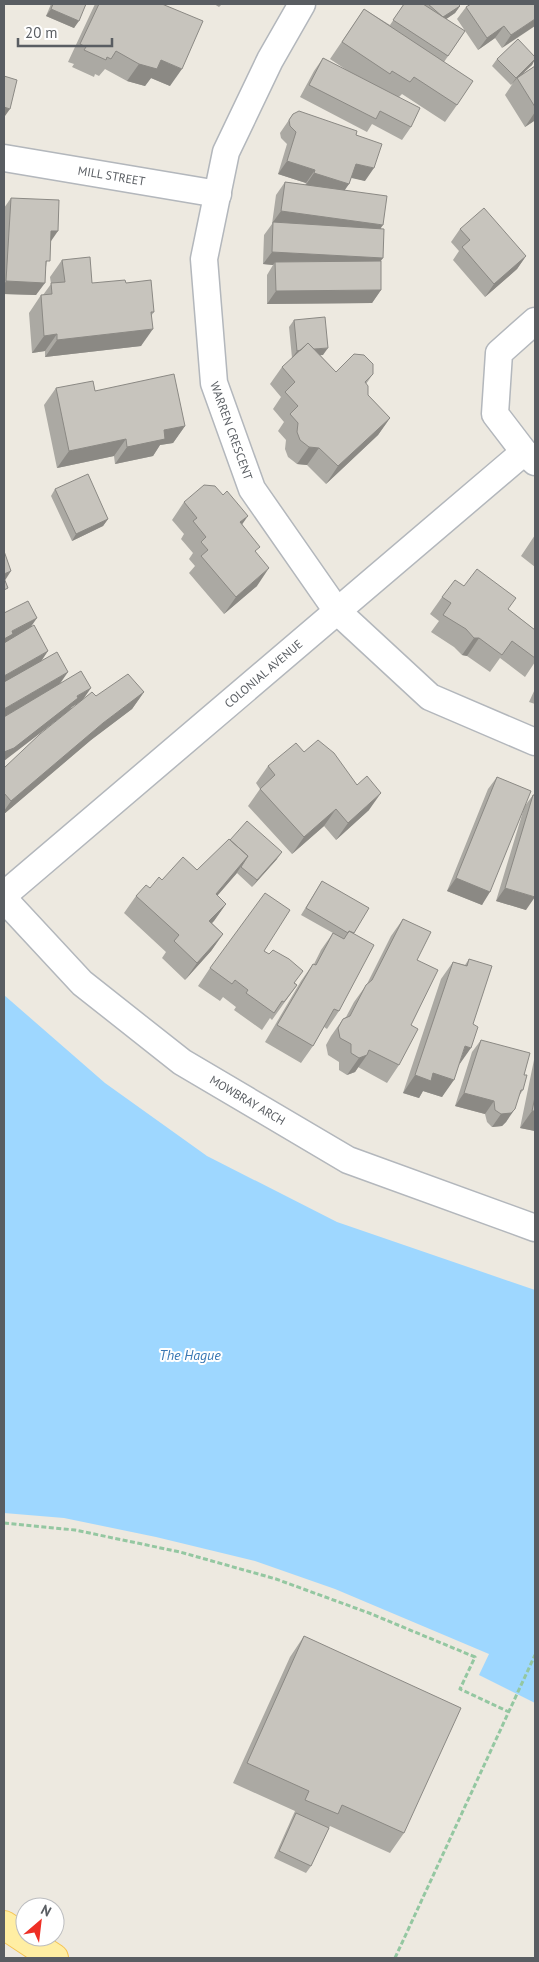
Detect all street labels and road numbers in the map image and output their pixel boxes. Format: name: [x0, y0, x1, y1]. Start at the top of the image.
street label: MILL STREET: [77, 163, 147, 189]
street label: WARREN CRESCENT: [207, 379, 256, 482]
street label: COLONIAL AVENUE: [221, 636, 305, 711]
street label: MOWBRAY ARCH: [207, 1072, 288, 1128]

